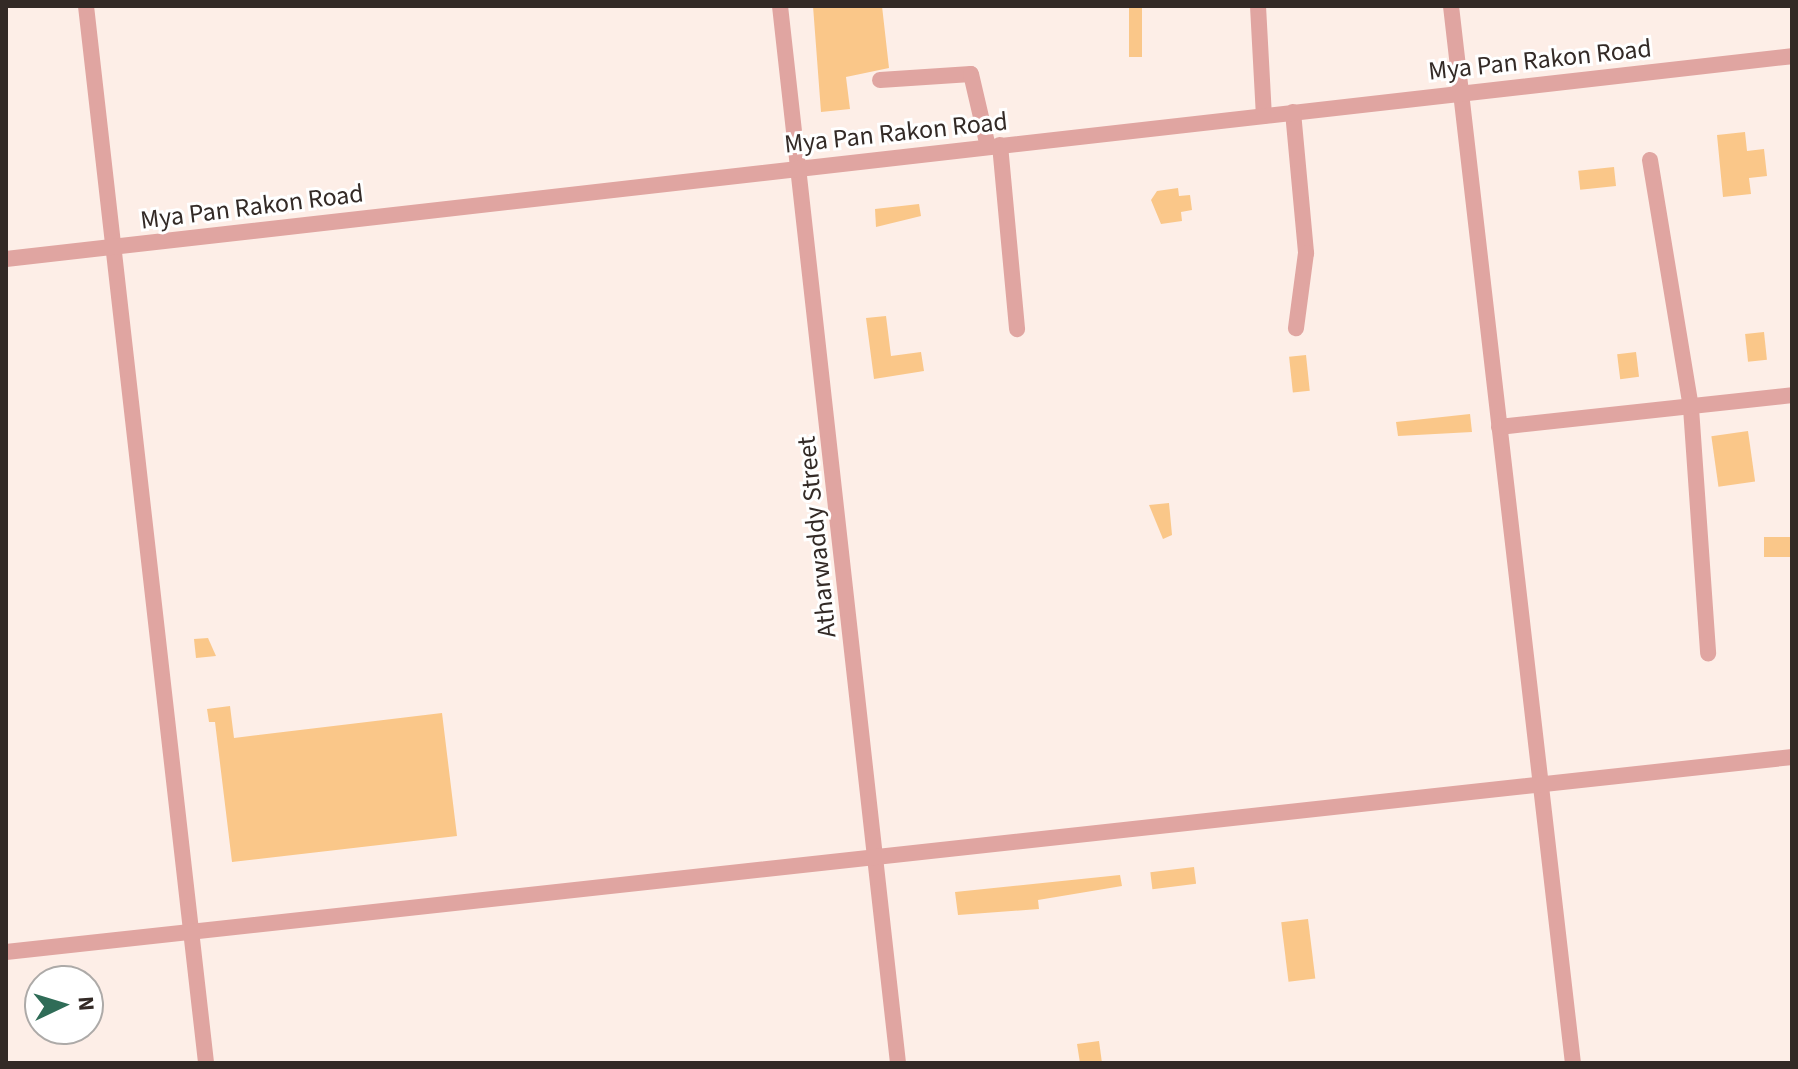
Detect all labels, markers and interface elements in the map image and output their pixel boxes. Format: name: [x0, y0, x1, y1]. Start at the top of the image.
street label: Mya Pan Rakon Road: [1427, 33, 1653, 87]
street label: Mya Pan Rakon Road: [783, 106, 1009, 160]
street label: Mya Pan Rakon Road: [139, 178, 365, 236]
street label: Atharwaddy Street: [791, 435, 843, 639]
north arrow: [24, 965, 104, 1045]
text: N: [69, 995, 102, 1012]

